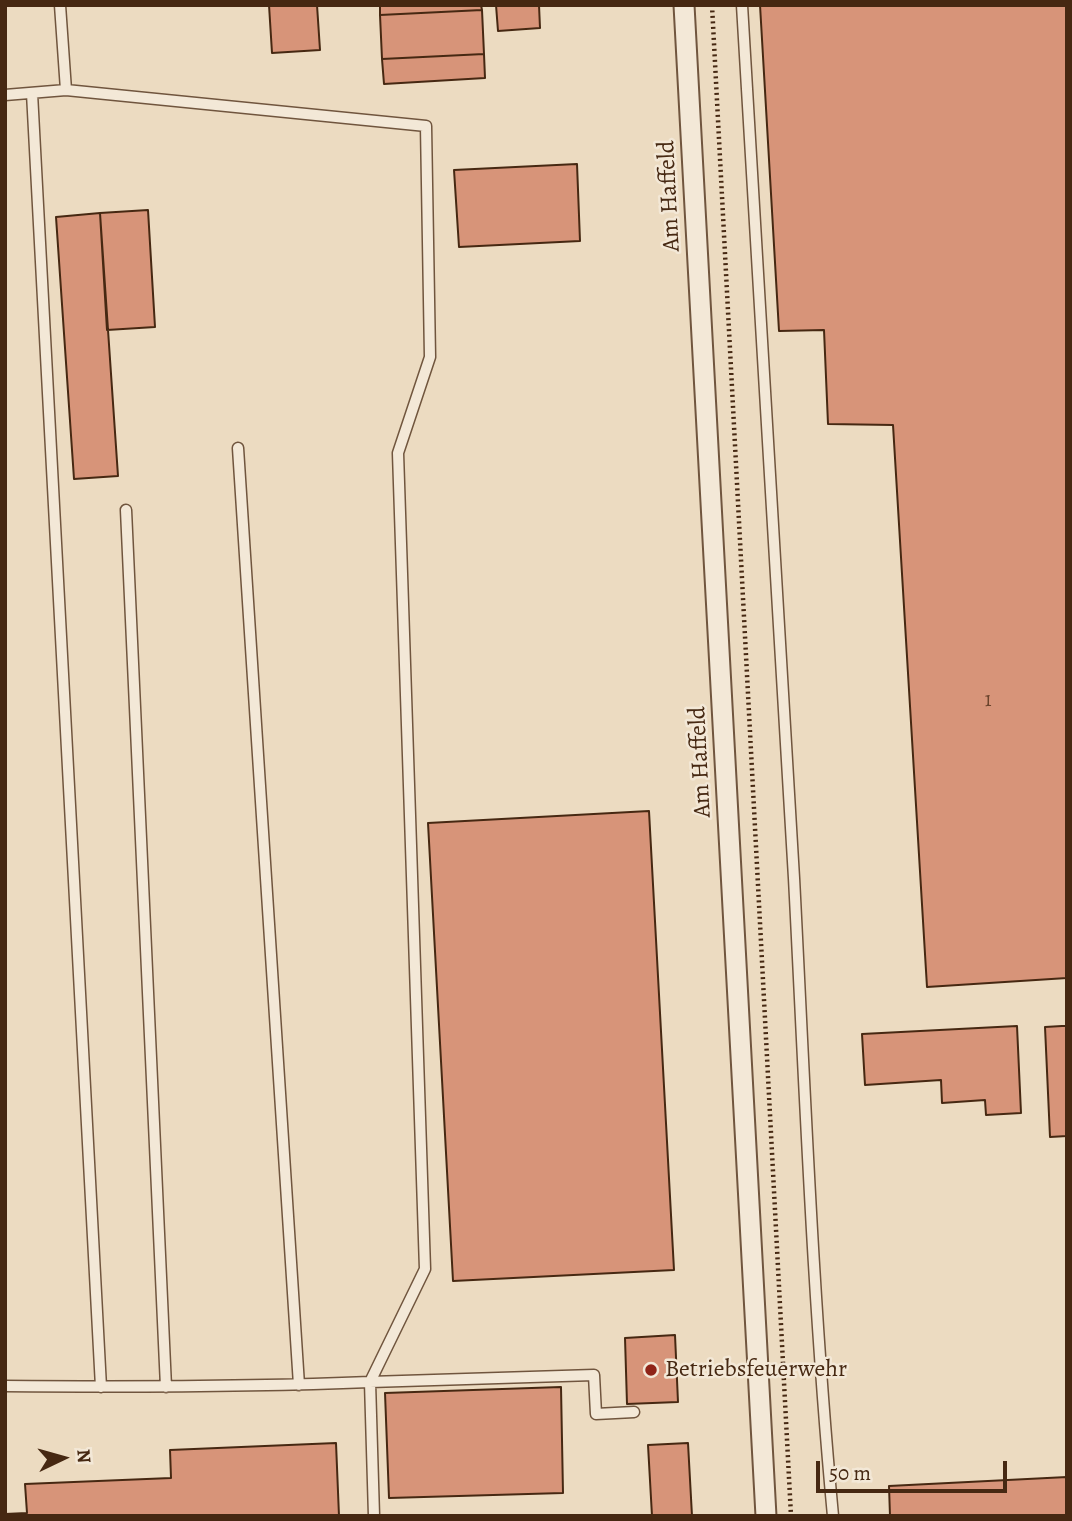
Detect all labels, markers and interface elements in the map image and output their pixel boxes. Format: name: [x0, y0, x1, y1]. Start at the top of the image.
street label: Am Haffeld: [653, 140, 687, 252]
house number: 1: [984, 688, 992, 714]
street label: Am Haffeld: [684, 706, 718, 818]
place label: Betriebsfeuerwehr: [665, 1356, 847, 1384]
marker: Betriebsfeuerwehr: [643, 1362, 659, 1378]
north arrow: [28, 1423, 98, 1493]
text: N: [70, 1448, 97, 1464]
scale bar: [820, 1448, 1011, 1492]
text: 50 m: [829, 1459, 871, 1487]

